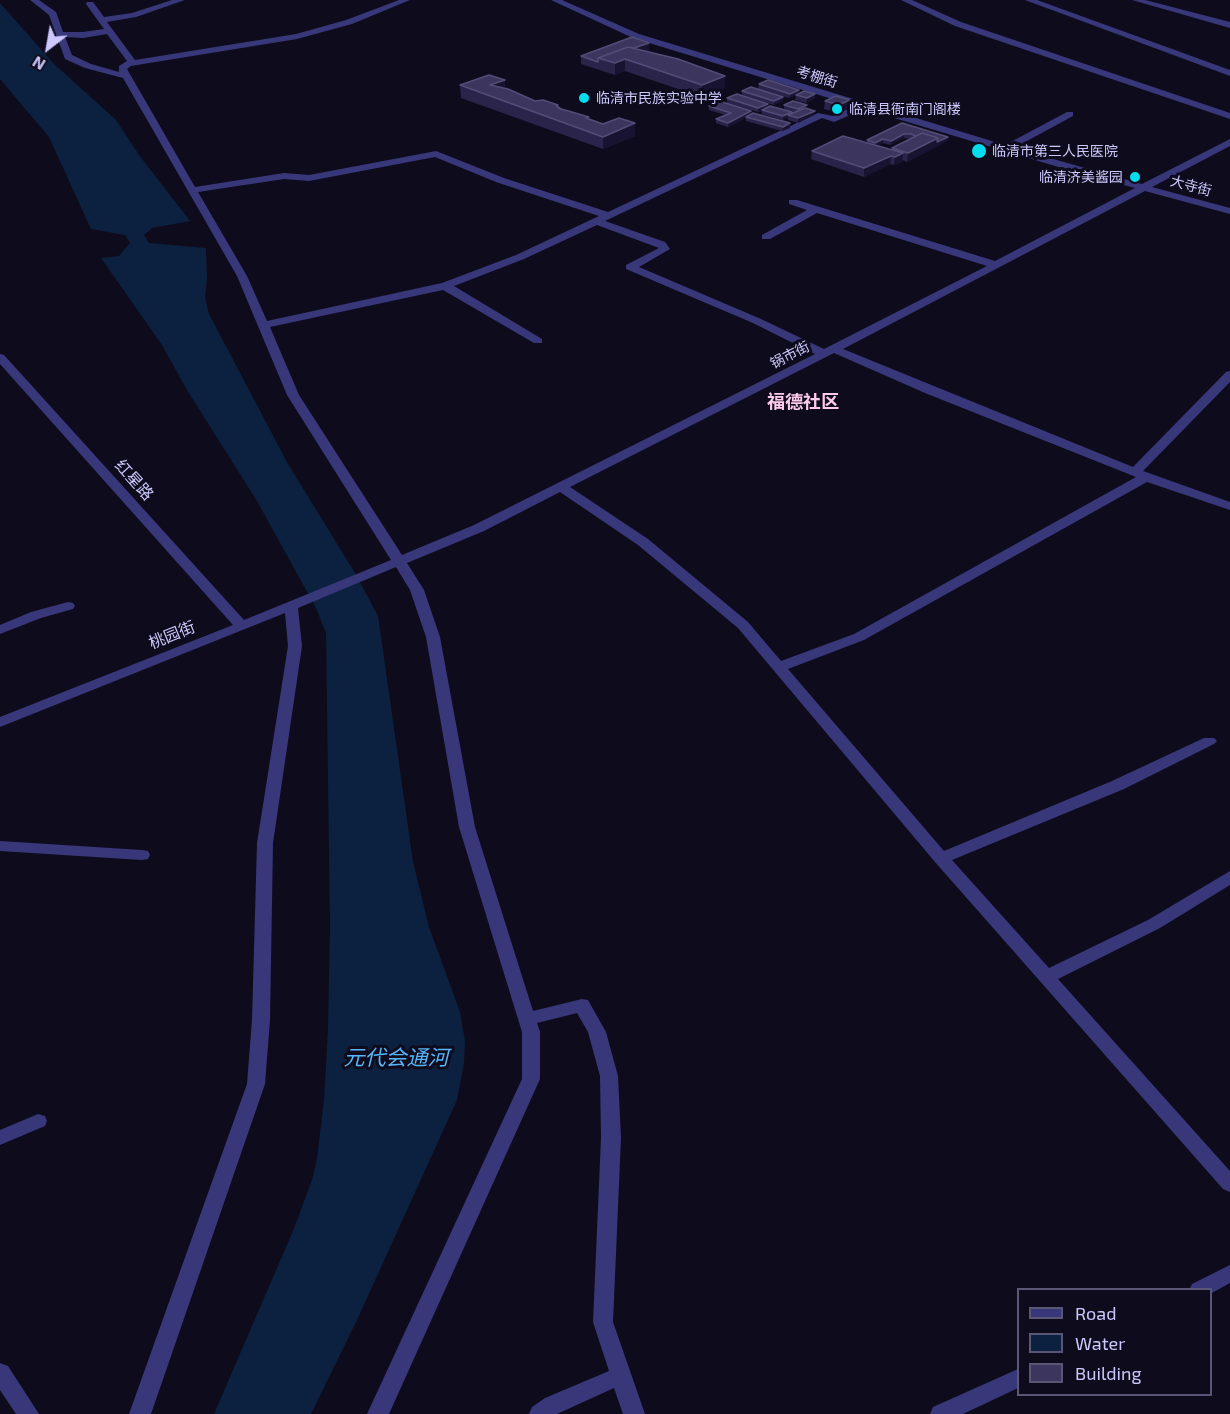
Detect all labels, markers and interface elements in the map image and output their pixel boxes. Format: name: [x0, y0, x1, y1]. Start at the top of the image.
north arrow: [18, 18, 78, 78]
text: N: [29, 53, 48, 75]
street label: 考棚街: [794, 63, 840, 91]
place label: 临清市民族实验中学: [596, 90, 722, 106]
marker: 临清市民族实验中学: [577, 91, 591, 105]
place label: 临清县衙南门阁楼: [849, 101, 961, 117]
marker: 临清县衙南门阁楼: [830, 102, 844, 116]
marker: 临清市第三人民医院: [970, 142, 988, 160]
place label: 临清市第三人民医院: [992, 143, 1118, 159]
place label: 临清济美酱园: [1039, 169, 1123, 185]
marker: 临清济美酱园: [1128, 170, 1142, 184]
street label: 大寺街: [1169, 172, 1213, 200]
street label: 锅市街: [767, 338, 813, 372]
district label: 福德社区: [767, 391, 839, 413]
street label: 红星路: [111, 456, 157, 504]
street label: 桃园街: [146, 617, 198, 653]
water label: 元代会通河: [344, 1045, 448, 1071]
legend: [1017, 1288, 1212, 1396]
text: Road: [1075, 1302, 1116, 1324]
text: Water: [1075, 1332, 1125, 1354]
text: Building: [1075, 1362, 1142, 1384]

